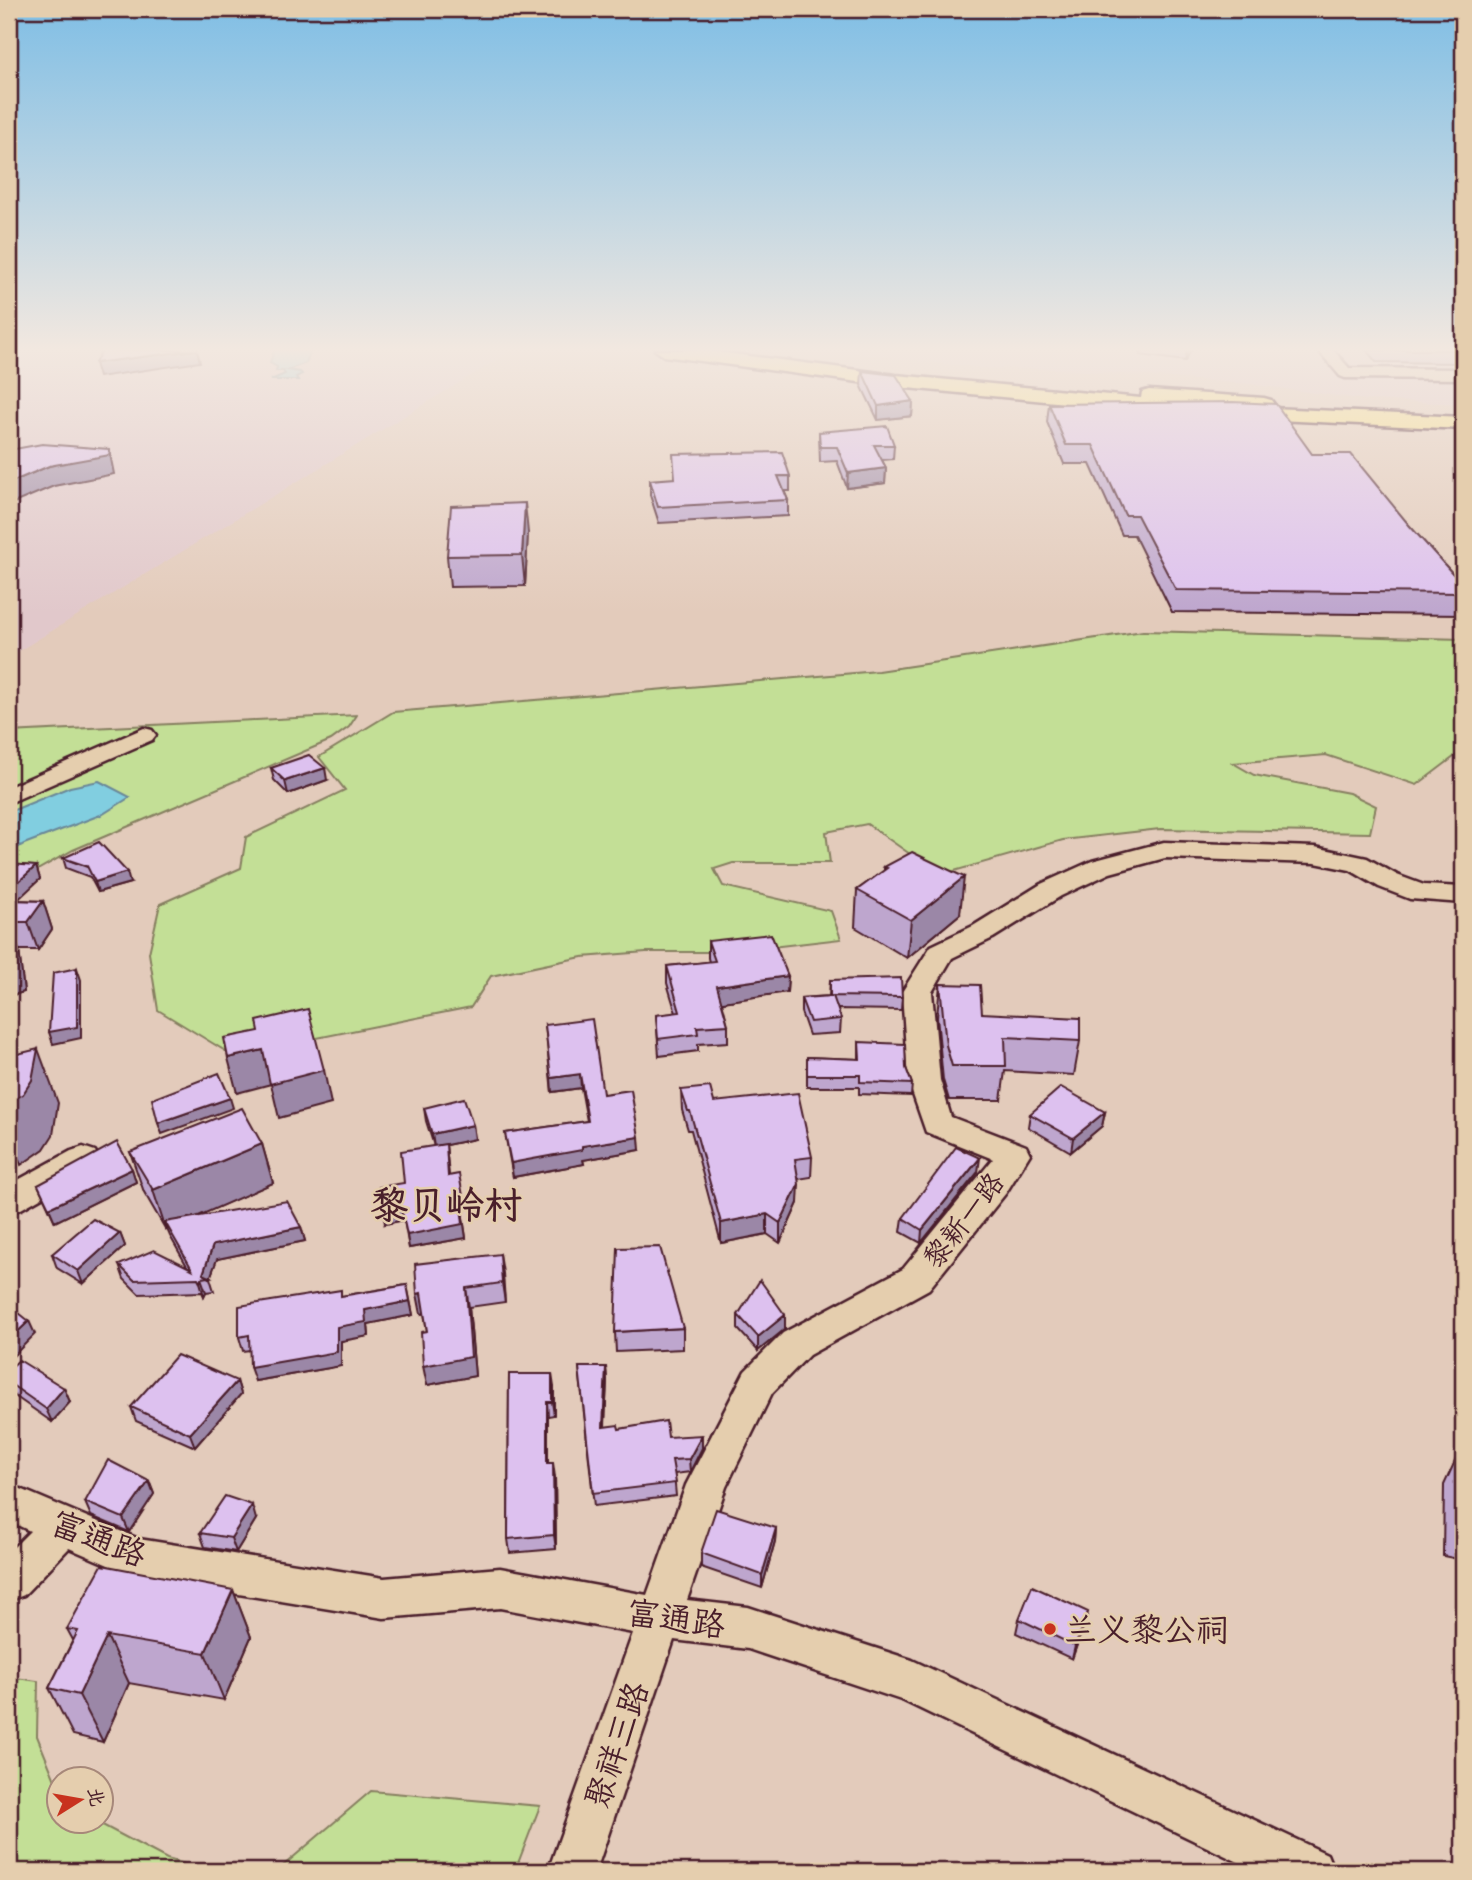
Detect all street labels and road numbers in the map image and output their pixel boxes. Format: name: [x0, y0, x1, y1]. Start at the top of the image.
street label: 黎新一路: [915, 1165, 1012, 1275]
street label: 富通路: [45, 1502, 152, 1576]
street label: 富通路: [624, 1591, 728, 1647]
street label: 聚祥三路: [576, 1676, 658, 1815]

